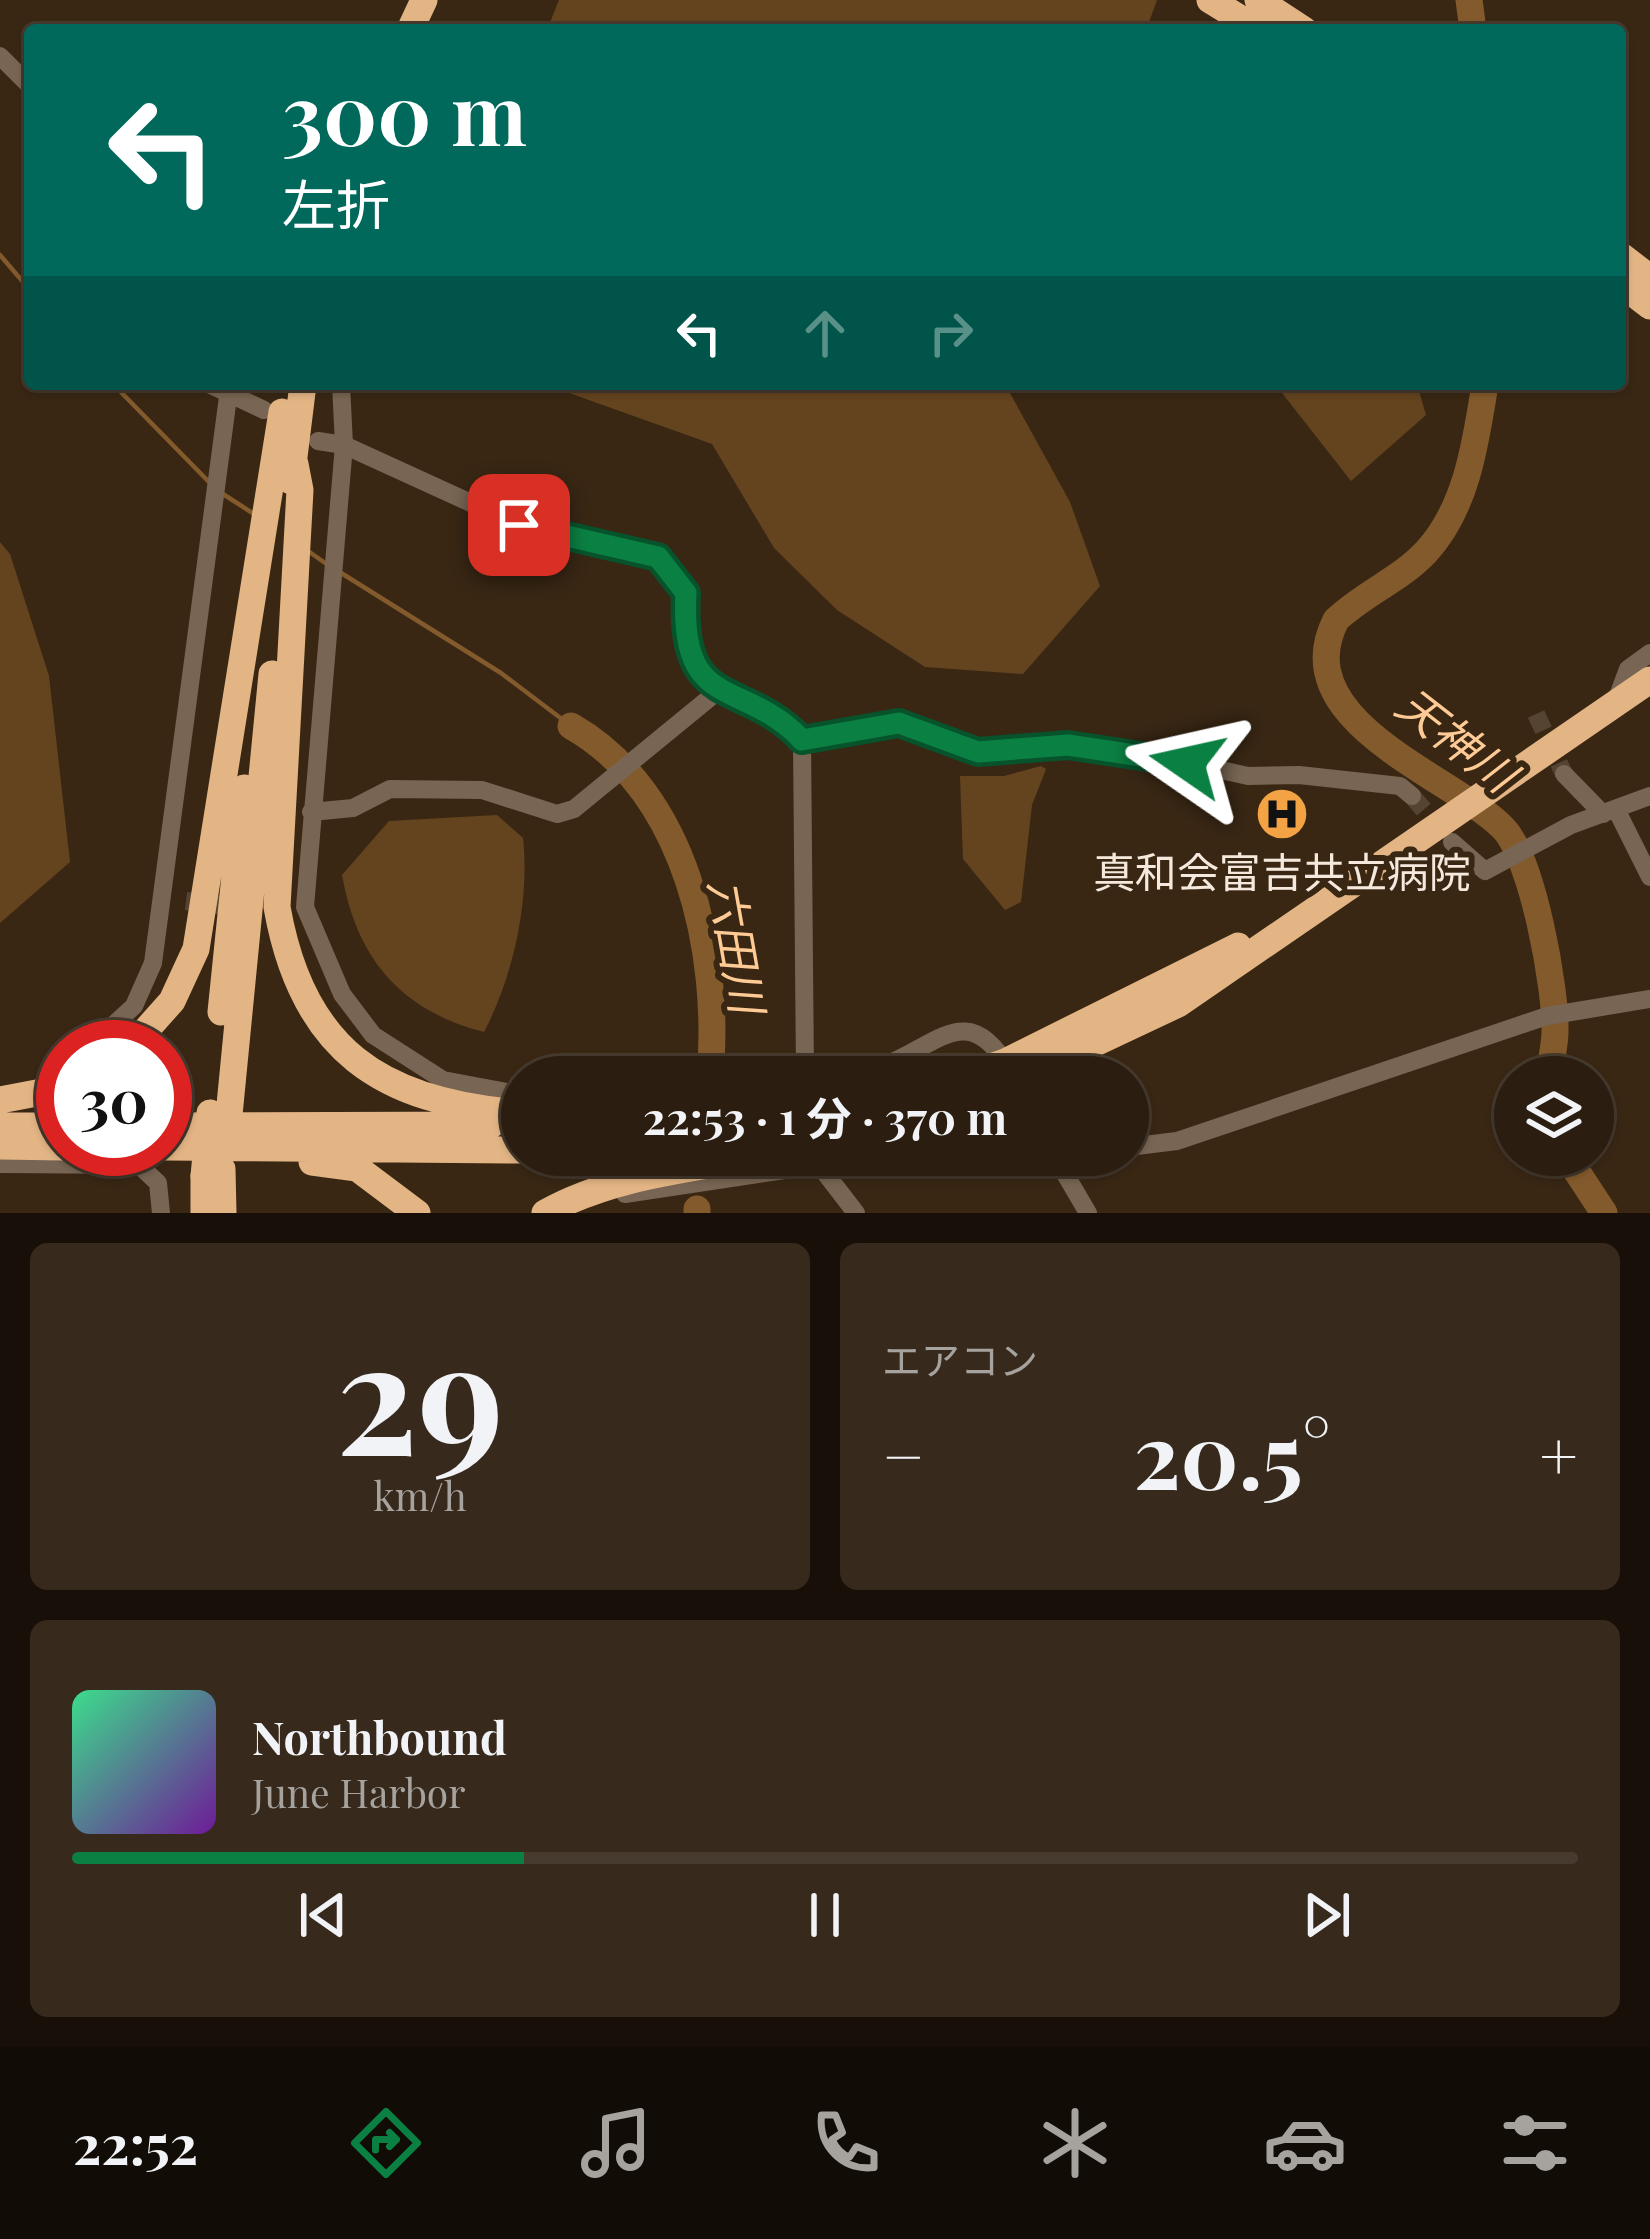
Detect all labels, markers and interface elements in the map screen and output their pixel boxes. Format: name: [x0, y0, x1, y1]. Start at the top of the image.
text: 300 m: [282, 55, 527, 167]
icon: left: [84, 72, 240, 228]
text: 左折: [282, 167, 390, 239]
icon: left: [666, 300, 732, 366]
icon: ahead: [792, 300, 858, 366]
icon: right: [918, 300, 984, 366]
pin: [468, 474, 570, 576]
icon: arrive: [486, 492, 552, 558]
water label: 天神川: [1386, 672, 1533, 805]
position arrow: [1124, 700, 1250, 826]
hospital icon: 真和会富吉共立病院: [1254, 786, 1310, 842]
place label: 真和会富吉共立病院: [1093, 843, 1471, 899]
water label: 六田川: [698, 874, 781, 1021]
speed limit sign: 30: [36, 1020, 192, 1176]
map controls: [1494, 1056, 1614, 1176]
button: layers: [1494, 1056, 1614, 1176]
text: 22:53 · 1 分 · 370 m: [643, 1086, 1007, 1146]
text: 29: [336, 1287, 504, 1495]
text: エアコン: [882, 1333, 1038, 1385]
text: 20.5°: [1133, 1393, 1331, 1513]
text: −: [882, 1410, 925, 1498]
text: +: [1539, 1410, 1578, 1498]
text: km/h: [373, 1469, 467, 1521]
text: Northbound: [252, 1706, 507, 1766]
text: June Harbor: [252, 1766, 466, 1818]
icon: previous: [290, 1882, 356, 1948]
icon: pause: [792, 1882, 858, 1948]
icon: next: [1294, 1882, 1360, 1948]
icon: directions: [344, 2101, 428, 2185]
icon: music: [574, 2101, 658, 2185]
icon: phone: [804, 2101, 888, 2185]
icon: climate: [1033, 2101, 1117, 2185]
icon: car: [1263, 2101, 1347, 2185]
icon: filters: [1493, 2101, 1577, 2185]
text: 22:52: [73, 2107, 198, 2179]

